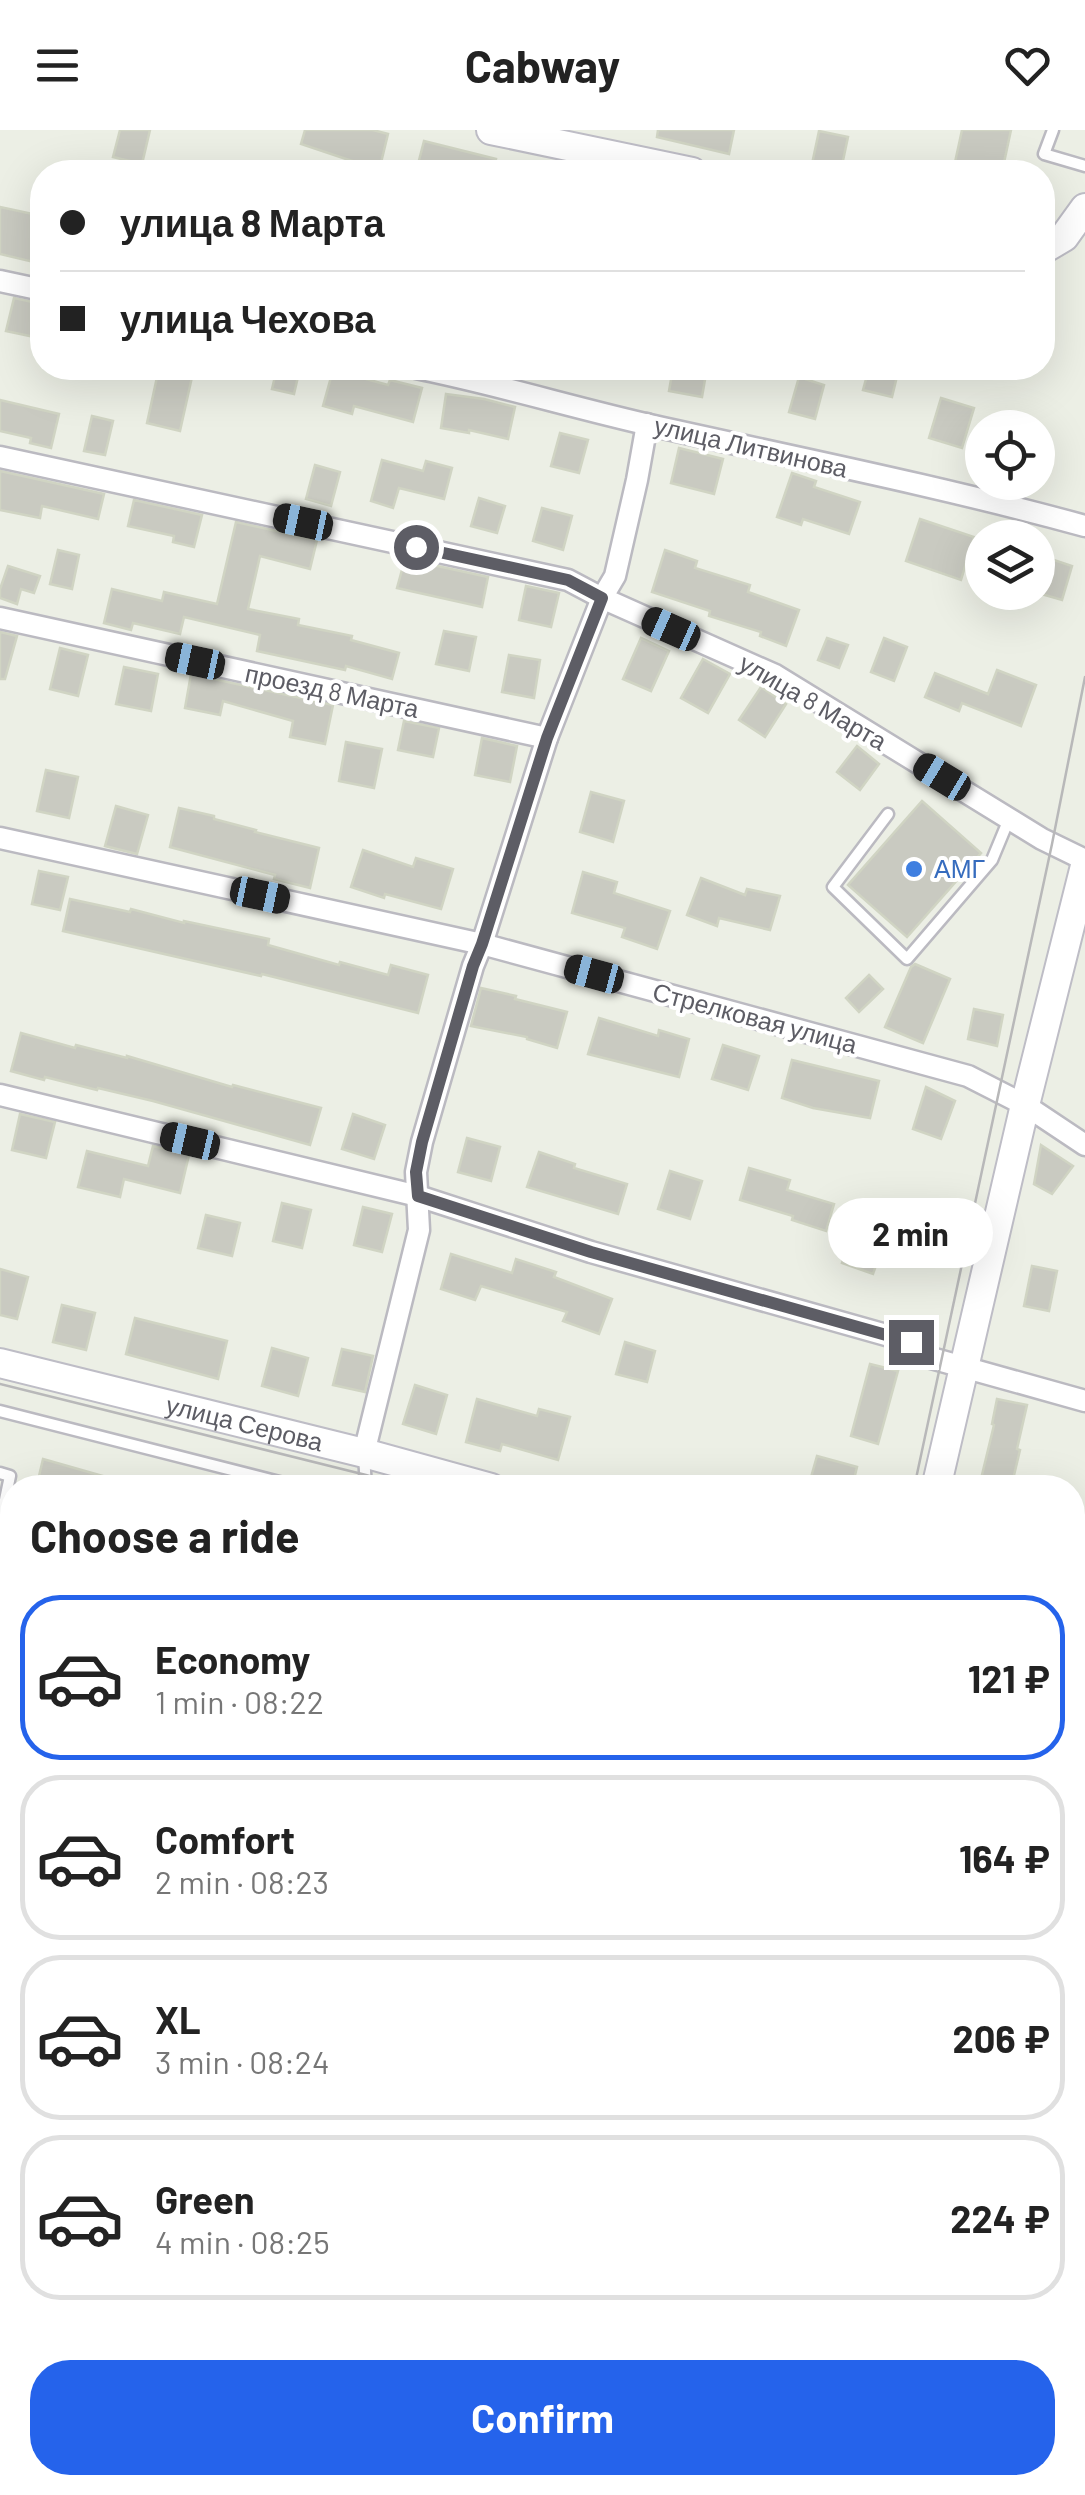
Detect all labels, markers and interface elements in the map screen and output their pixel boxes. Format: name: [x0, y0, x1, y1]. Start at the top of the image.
icon: menu: [30, 38, 85, 93]
text: Cabway: [465, 38, 620, 92]
icon: heart: [1000, 38, 1055, 93]
text: улица 8 Марта: [120, 199, 385, 245]
text: улица Чехова: [120, 295, 375, 341]
street label: улица Литвинова: [652, 409, 851, 483]
map controls: [965, 410, 1055, 610]
button: locate: [965, 410, 1055, 500]
car: [271, 501, 335, 543]
button: layers: [965, 520, 1055, 610]
route start: [394, 525, 439, 570]
car: [637, 603, 705, 655]
car: [163, 640, 227, 682]
street label: улица 8 Марта: [734, 647, 893, 755]
street label: проезд 8 Марта: [243, 657, 422, 723]
car: [909, 749, 975, 805]
place label: АМГ: [934, 853, 986, 883]
marker: АМГ: [903, 858, 925, 880]
car: [228, 874, 292, 916]
car: [561, 952, 627, 996]
street label: Стрелковая улица: [650, 975, 861, 1059]
car: [157, 1120, 223, 1162]
callout: 2 min: [828, 1197, 994, 1267]
text: 2 min: [872, 1214, 949, 1252]
route end: [889, 1320, 934, 1365]
street label: улица Серова: [163, 1389, 326, 1456]
text: Choose a ride: [30, 1508, 300, 1562]
icon: car: [35, 1633, 125, 1723]
text: Economy: [155, 1636, 310, 1682]
text: 121 ₽: [968, 1655, 1050, 1701]
text: 1 min · 08:22: [155, 1682, 324, 1720]
icon: car: [35, 1813, 125, 1903]
text: Comfort: [155, 1816, 295, 1862]
text: 164 ₽: [959, 1835, 1050, 1881]
text: 2 min · 08:23: [155, 1862, 329, 1900]
icon: car: [35, 1993, 125, 2083]
text: XL: [155, 1996, 201, 2042]
text: 206 ₽: [952, 2015, 1050, 2061]
text: 3 min · 08:24: [155, 2042, 330, 2080]
icon: car: [35, 2173, 125, 2263]
text: Green: [155, 2176, 255, 2222]
text: 224 ₽: [950, 2195, 1050, 2241]
text: 4 min · 08:25: [155, 2222, 330, 2260]
button: Confirm: [30, 2360, 1055, 2475]

